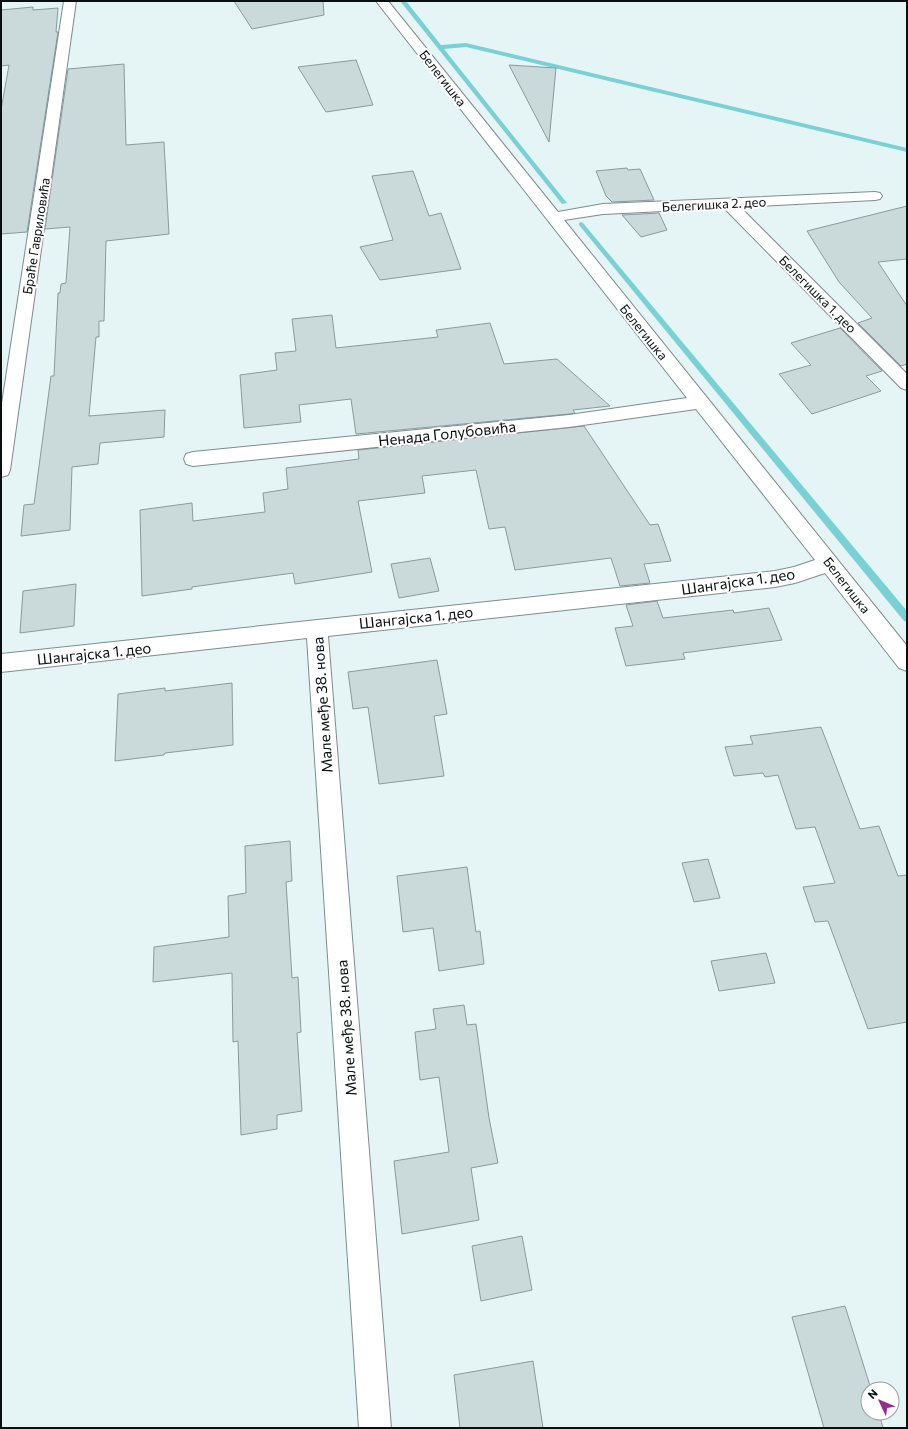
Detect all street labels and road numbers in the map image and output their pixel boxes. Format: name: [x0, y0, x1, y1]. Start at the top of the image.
street label: Белегишка: [416, 47, 470, 109]
street label: Браће Гавриловића: [19, 176, 53, 296]
street label: Белегишка 2. део: [661, 193, 767, 215]
street label: Белегишка 1. део: [776, 252, 860, 336]
street label: Белегишка: [617, 301, 671, 363]
street label: Ненада Голубовића: [377, 417, 517, 449]
street label: Белегишка: [820, 554, 874, 616]
street label: Шангајска 1. део: [680, 564, 796, 598]
street label: Шангајска 1. део: [358, 602, 474, 632]
street label: Мале међе 38. нова: [308, 636, 336, 774]
street label: Шангајска 1. део: [36, 638, 152, 668]
street label: Мале међе 38. нова: [332, 959, 360, 1097]

